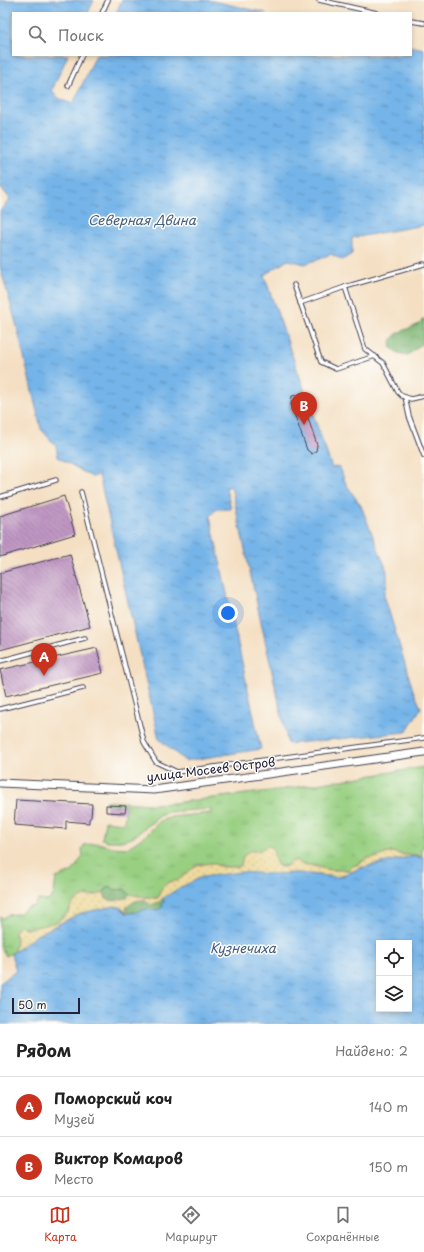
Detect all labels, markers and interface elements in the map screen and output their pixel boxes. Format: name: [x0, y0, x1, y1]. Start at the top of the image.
search box: [12, 12, 412, 56]
icon: search: [26, 23, 48, 45]
text: Поиск: [58, 23, 104, 46]
water label: Северная Двина: [88, 210, 197, 229]
pin: B: [291, 392, 317, 425]
your location: [218, 603, 238, 623]
pin: A: [31, 643, 57, 676]
street label: улица Мосеев Остров: [146, 752, 276, 786]
water label: Кузнечиха: [210, 938, 277, 957]
map controls: [376, 940, 412, 1012]
button: locate: [376, 940, 412, 976]
button: layers: [376, 976, 412, 1012]
scale bar: [12, 996, 80, 1015]
text: 50 m: [18, 996, 47, 1013]
text: Рядом: [16, 1037, 71, 1063]
text: Найдено: 2: [335, 1041, 408, 1060]
text: Поморский коч: [54, 1086, 172, 1109]
text: A: [24, 1097, 34, 1116]
text: 140 m: [369, 1097, 408, 1116]
text: Музей: [54, 1109, 95, 1128]
text: Виктор Комаров: [54, 1146, 183, 1169]
text: B: [25, 1157, 33, 1176]
text: 150 m: [369, 1157, 408, 1176]
text: Место: [54, 1169, 94, 1188]
tab: Карта: [44, 1204, 77, 1245]
tab: Маршрут: [165, 1204, 217, 1245]
tab: Сохранённые: [306, 1204, 380, 1245]

